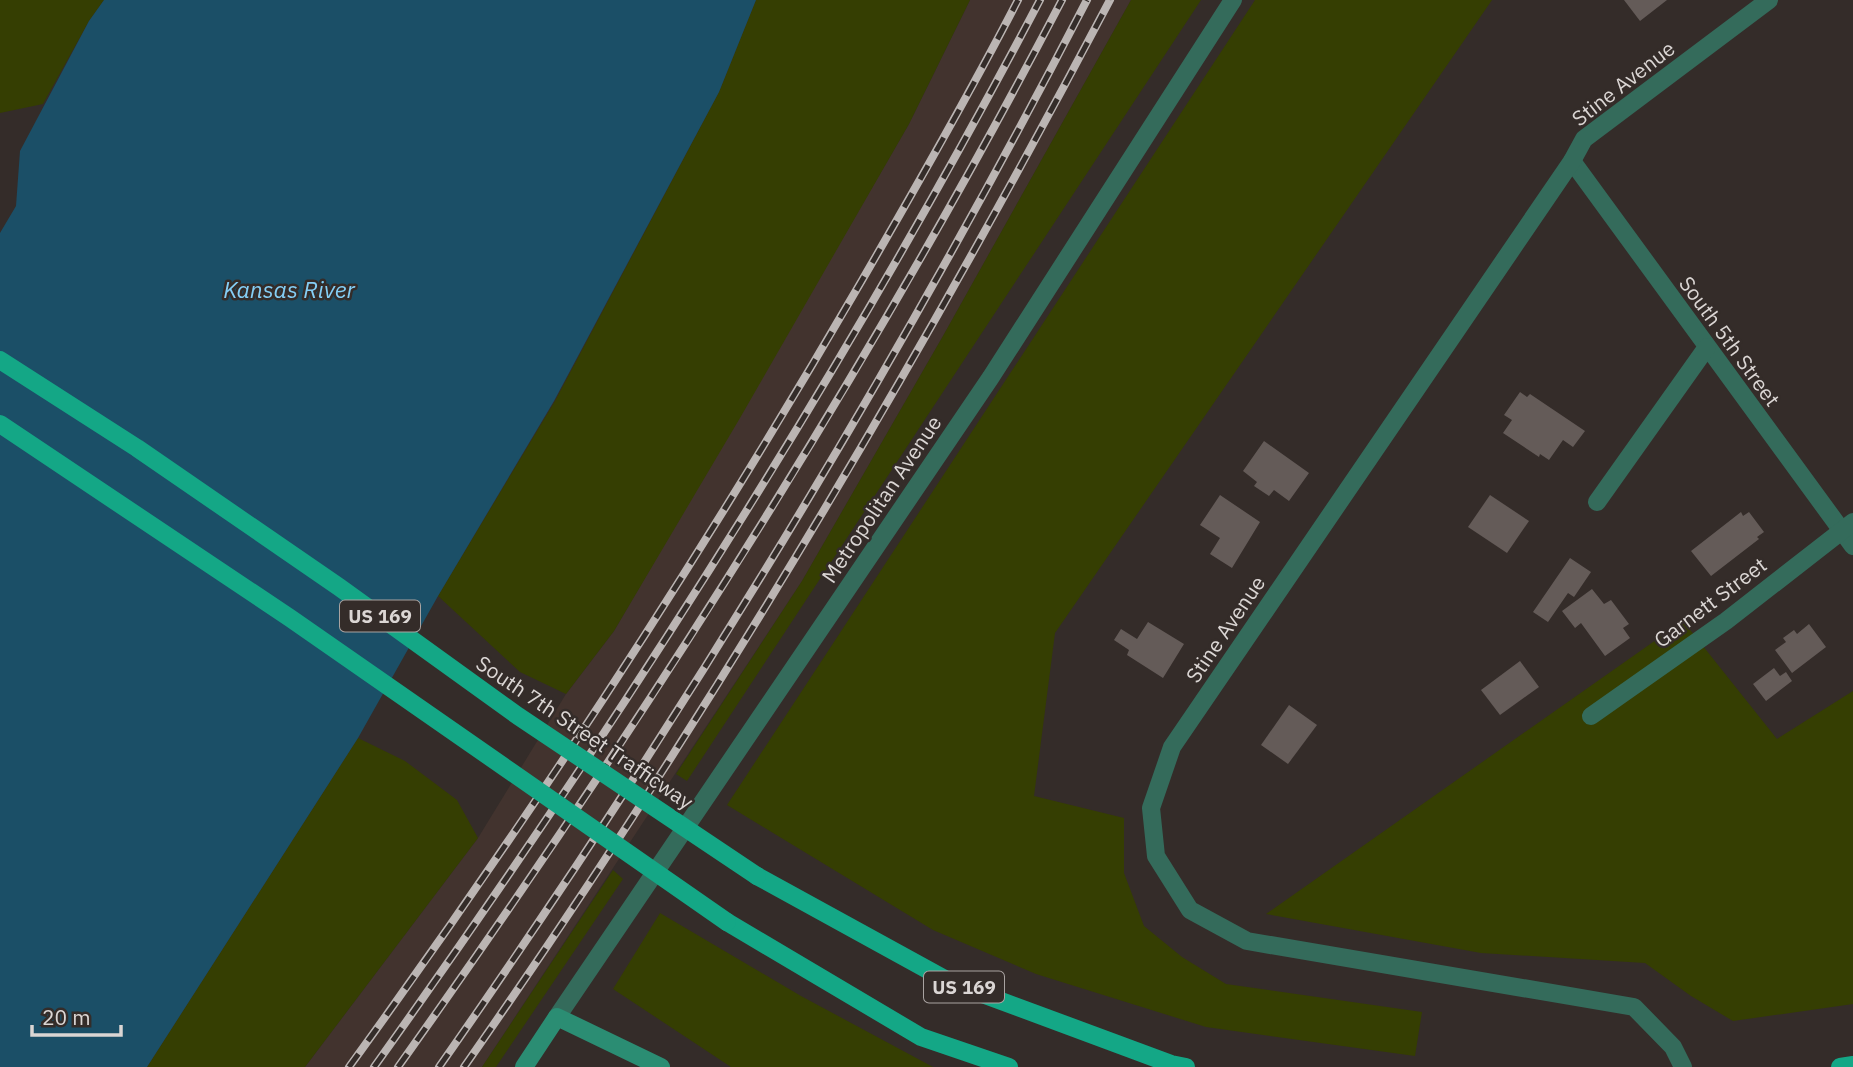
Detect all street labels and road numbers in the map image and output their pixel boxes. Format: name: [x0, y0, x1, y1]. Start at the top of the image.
street label: Stine Avenue: [1566, 34, 1680, 132]
street label: South 5th Street: [1673, 270, 1787, 412]
street label: Metropolitan Avenue: [815, 410, 947, 588]
street label: Garnett Street: [1648, 550, 1772, 654]
street label: Stine Avenue: [1179, 570, 1271, 688]
road number: US 169: [340, 600, 420, 632]
street label: South 7th Street Trafficway: [471, 649, 699, 816]
road number: US 169: [924, 972, 1004, 1002]

